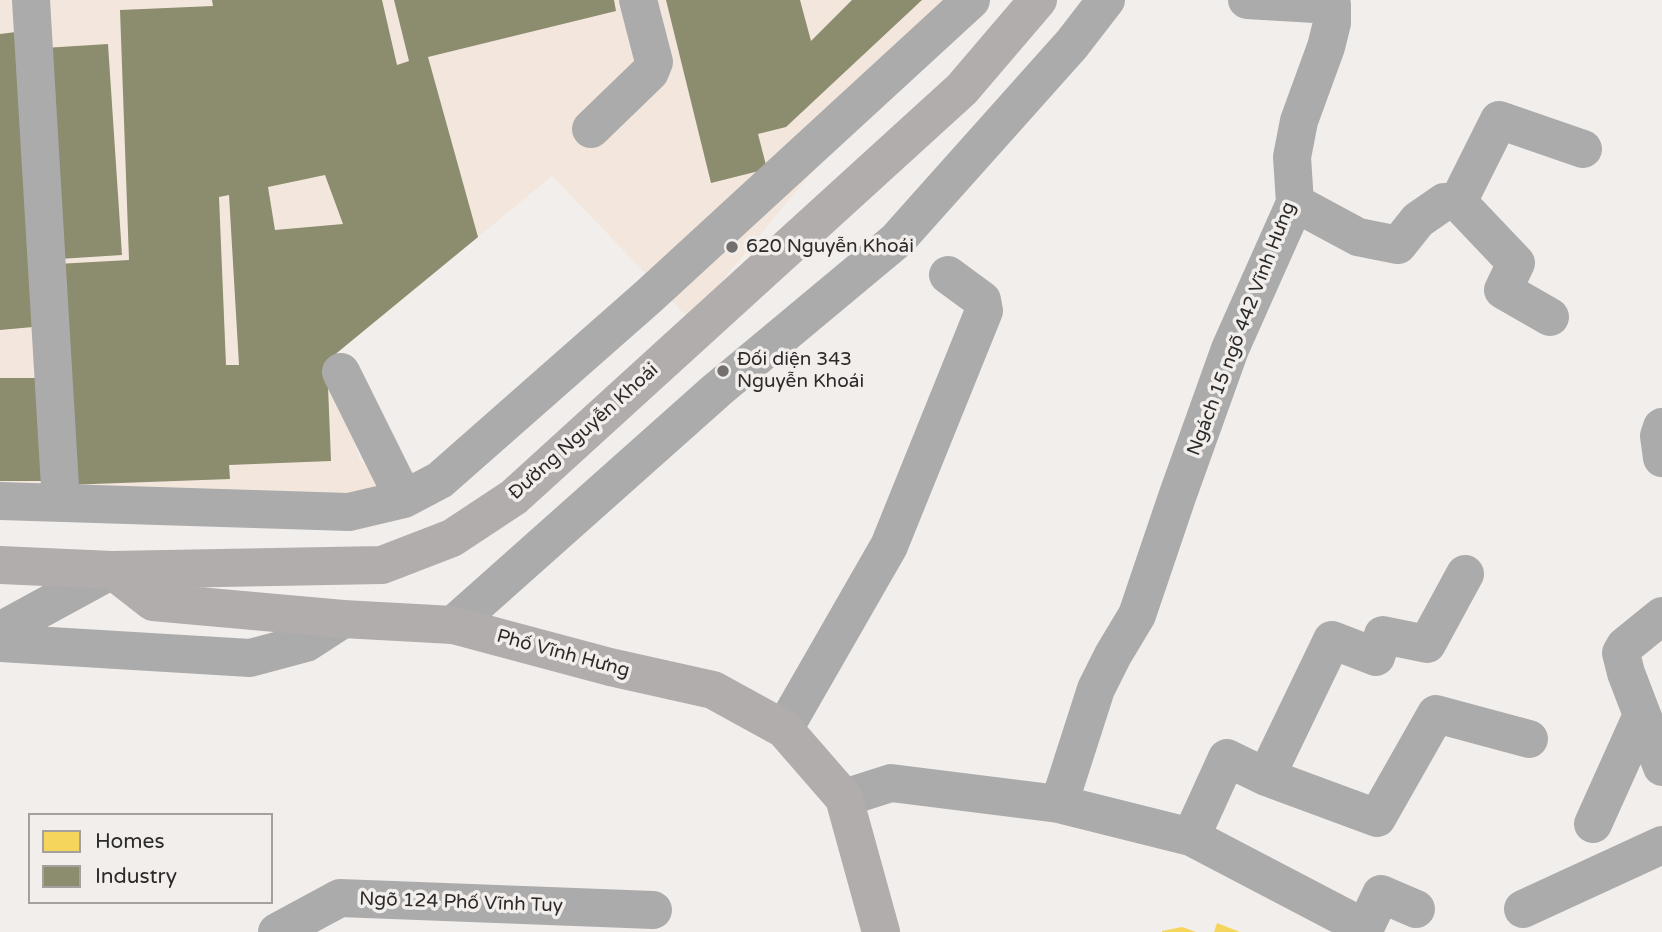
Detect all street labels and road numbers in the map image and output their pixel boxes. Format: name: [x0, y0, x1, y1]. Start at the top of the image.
street label: Ngách 15 ngõ 442 Vĩnh Hưng: [1183, 199, 1301, 459]
street label: Đường Nguyễn Khoái: [505, 359, 663, 505]
street label: Phố Vĩnh Hưng: [494, 625, 632, 683]
street label: Ngõ 124 Phố Vĩnh Tuy: [359, 888, 563, 918]

